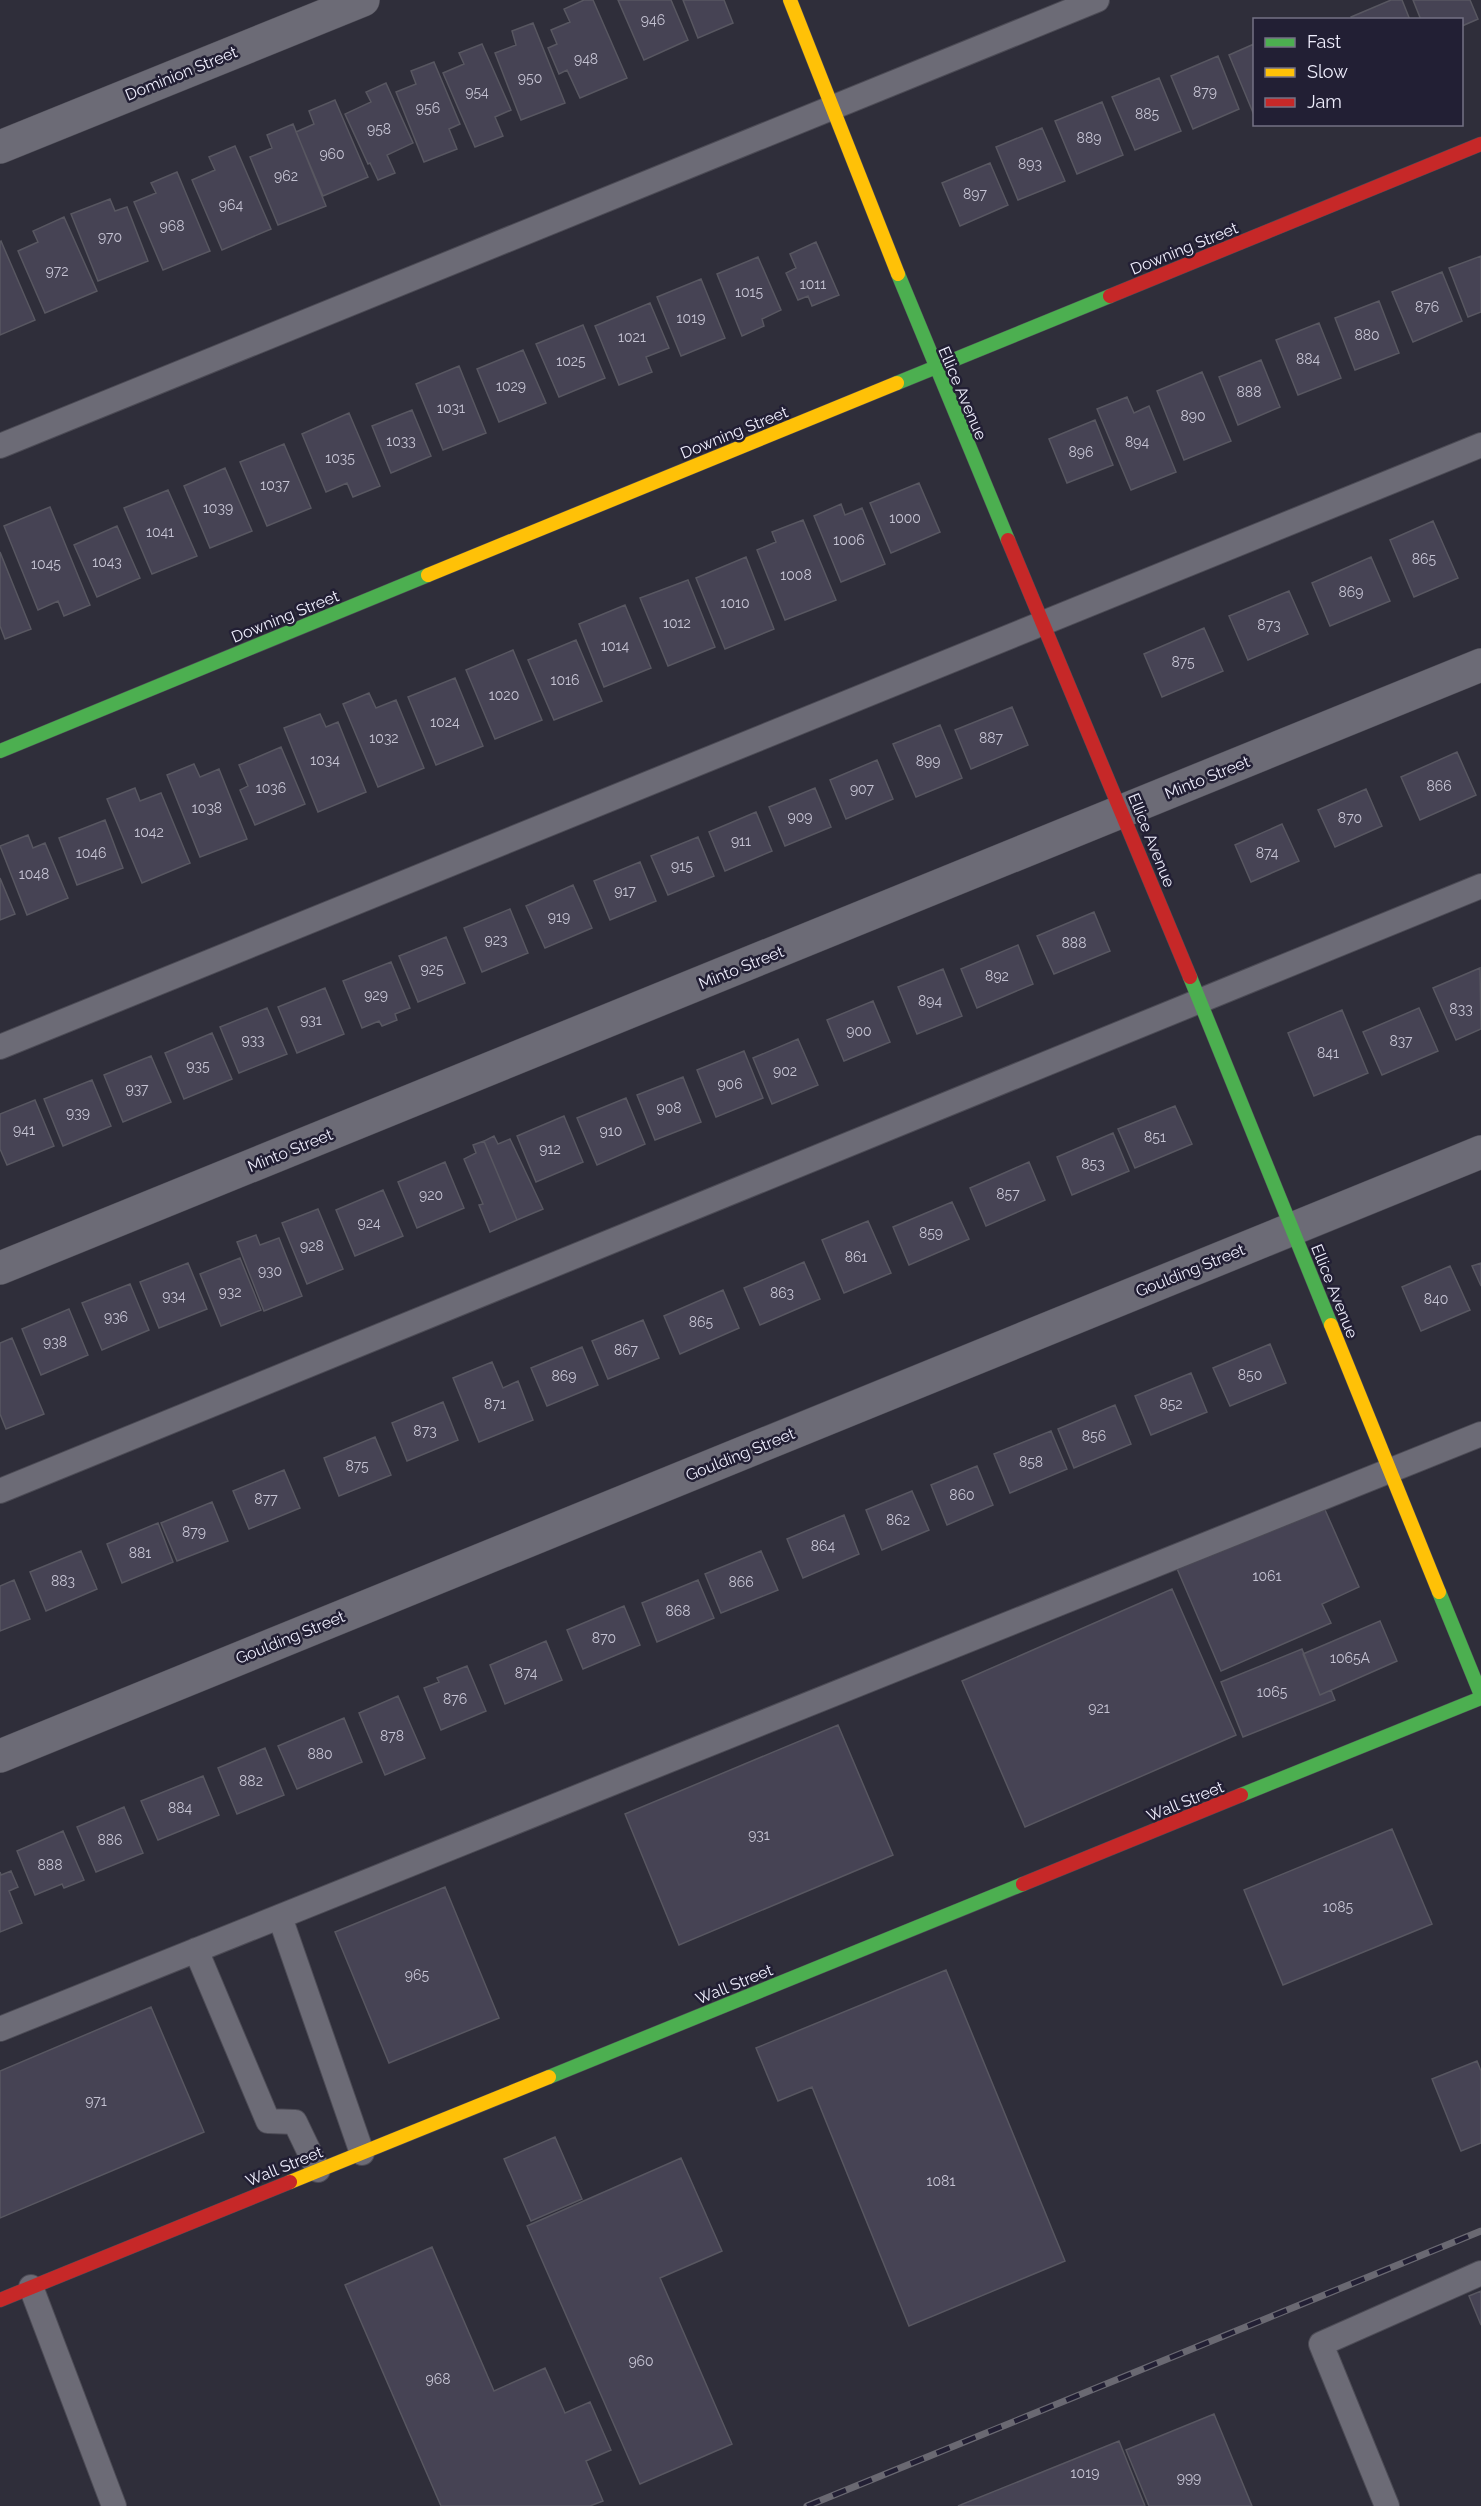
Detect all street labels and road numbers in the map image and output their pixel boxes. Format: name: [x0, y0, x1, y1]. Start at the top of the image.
street label: Dominion Street: [122, 42, 241, 105]
street label: Downing Street: [1128, 218, 1241, 279]
street label: Ellice Avenue: [934, 344, 991, 443]
street label: Downing Street: [678, 402, 791, 463]
street label: Downing Street: [229, 586, 342, 647]
street label: Minto Street: [1162, 752, 1253, 803]
street label: Ellice Avenue: [1124, 790, 1179, 890]
street label: Minto Street: [696, 942, 787, 993]
street label: Minto Street: [245, 1125, 336, 1176]
street label: Goulding Street: [1133, 1240, 1248, 1301]
street label: Ellice Avenue: [1307, 1241, 1362, 1341]
street label: Goulding Street: [683, 1424, 798, 1485]
street label: Goulding Street: [233, 1607, 348, 1668]
street label: Wall Street: [1144, 1777, 1227, 1825]
street label: Wall Street: [693, 1960, 776, 2008]
street label: Wall Street: [243, 2142, 326, 2190]

